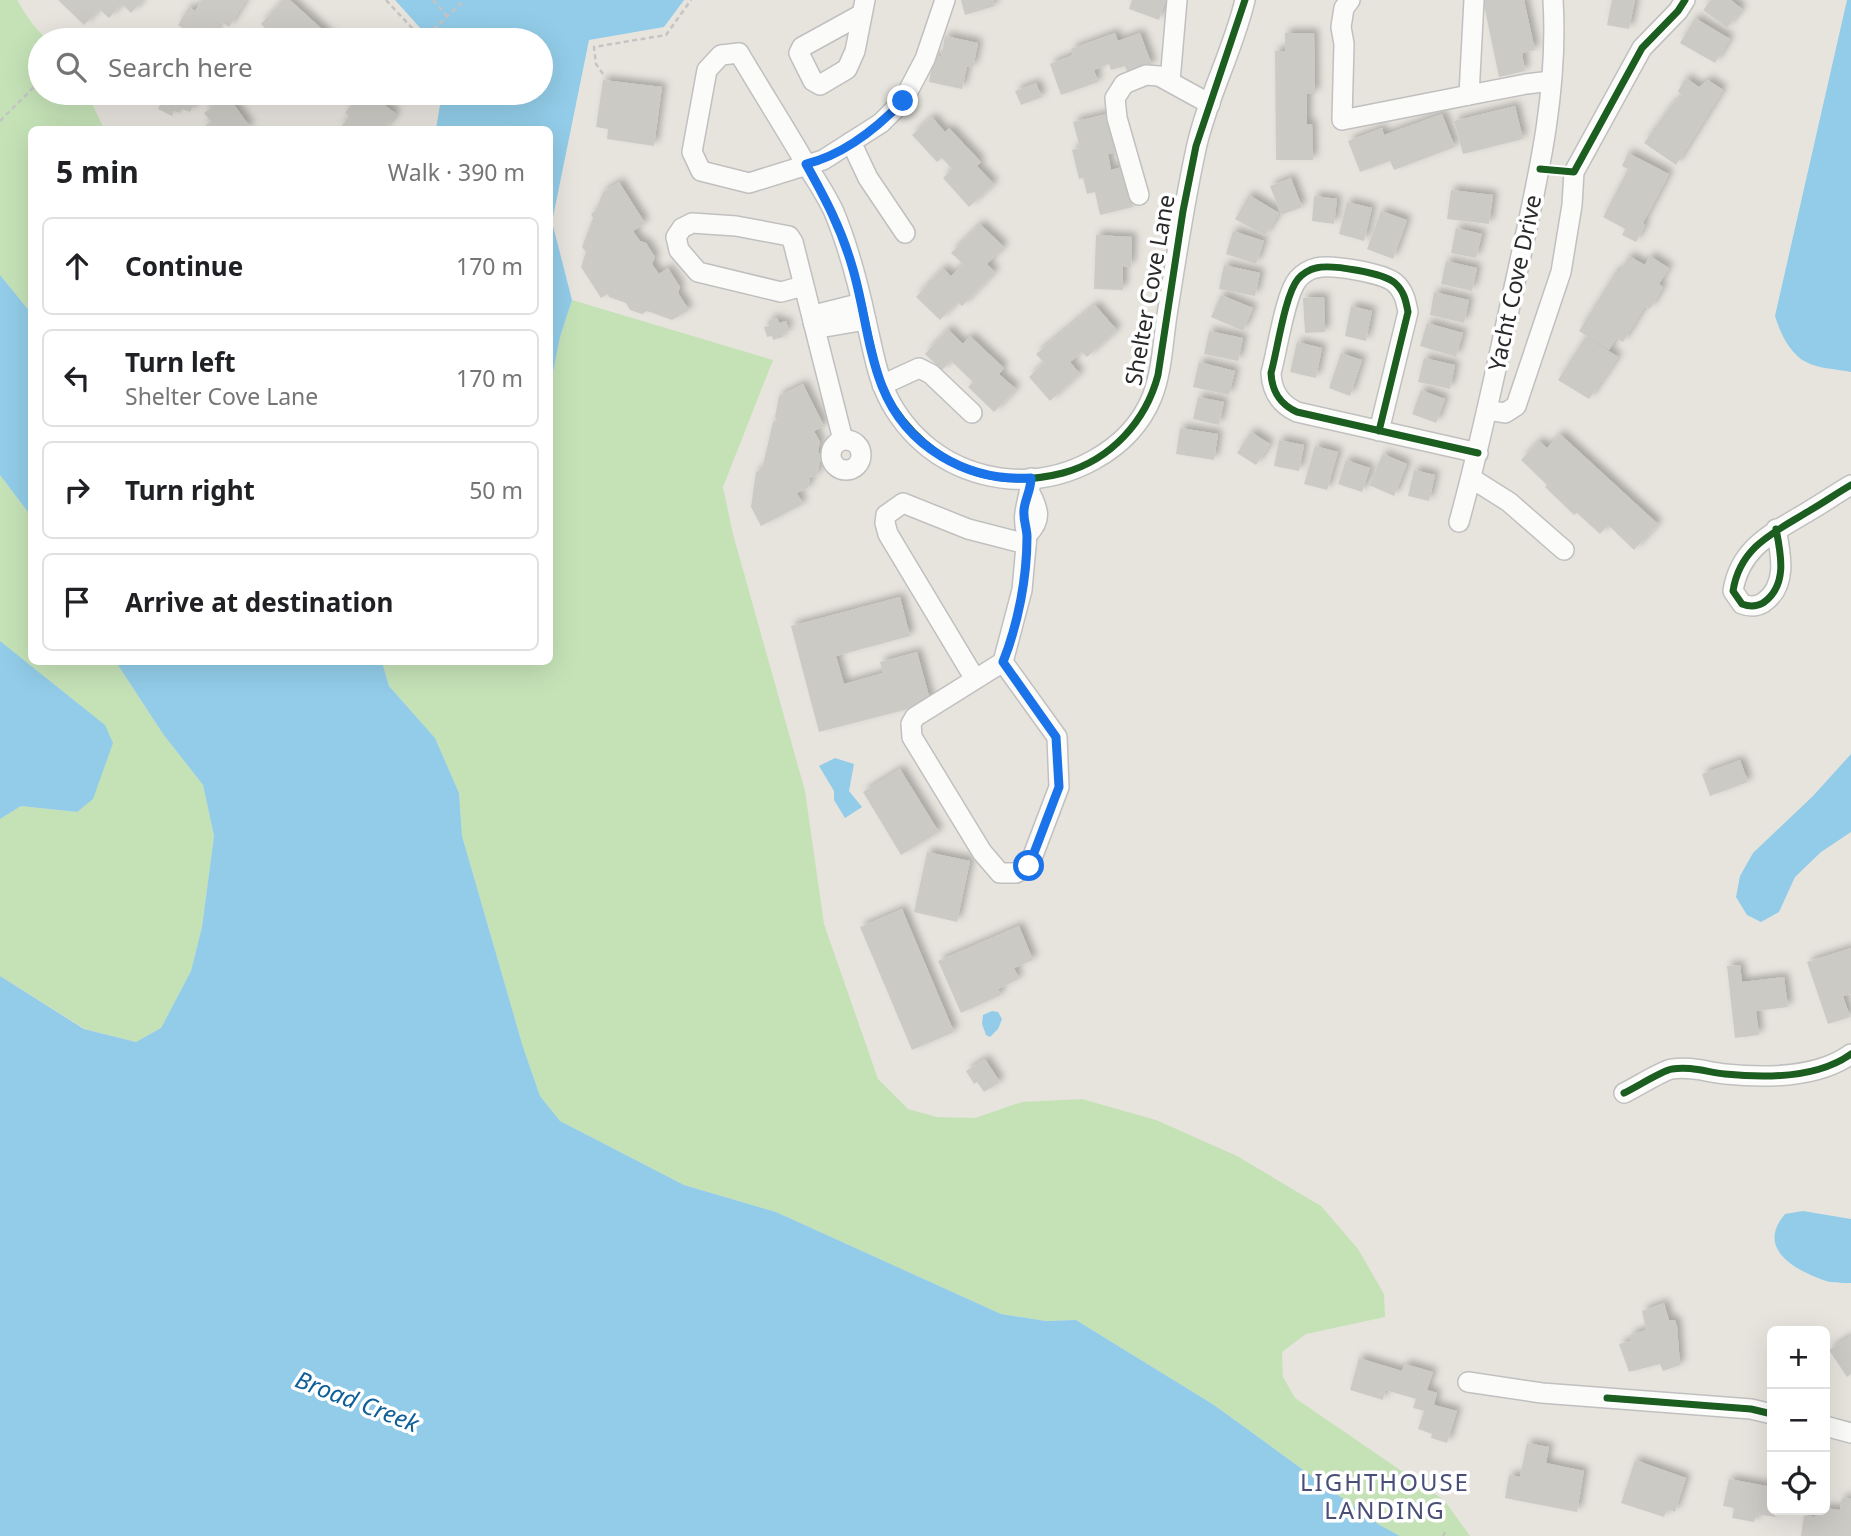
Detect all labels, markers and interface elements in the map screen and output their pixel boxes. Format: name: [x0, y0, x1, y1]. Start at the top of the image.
search box: [28, 28, 553, 105]
icon: search: [52, 48, 90, 86]
text: Search here: [108, 49, 253, 85]
route end: [887, 85, 918, 116]
text: 5 min: [56, 151, 139, 192]
text: Walk · 390 m: [388, 156, 525, 188]
street label: Shelter Cove Lane: [1116, 192, 1182, 388]
street label: Yacht Cove Drive: [1480, 192, 1548, 374]
icon: ahead: [58, 247, 96, 285]
text: Continue: [125, 248, 243, 284]
text: 170 m: [456, 250, 523, 282]
text: Turn left: [125, 344, 236, 380]
icon: left: [58, 359, 96, 397]
text: 170 m: [456, 362, 523, 394]
text: Shelter Cove Lane: [125, 380, 318, 412]
icon: right: [58, 471, 96, 509]
text: Turn right: [125, 472, 255, 508]
text: 50 m: [469, 474, 523, 506]
icon: arrive: [58, 583, 96, 621]
text: Arrive at destination: [125, 584, 394, 620]
route start: [1013, 850, 1044, 881]
map controls: [1767, 1326, 1830, 1515]
button: +: [1767, 1326, 1830, 1389]
water label: Broad Creek: [291, 1362, 425, 1440]
button: −: [1767, 1389, 1830, 1452]
button: locate: [1767, 1452, 1830, 1515]
district label: LIGHTHOUSE LANDING: [1300, 1465, 1470, 1526]

